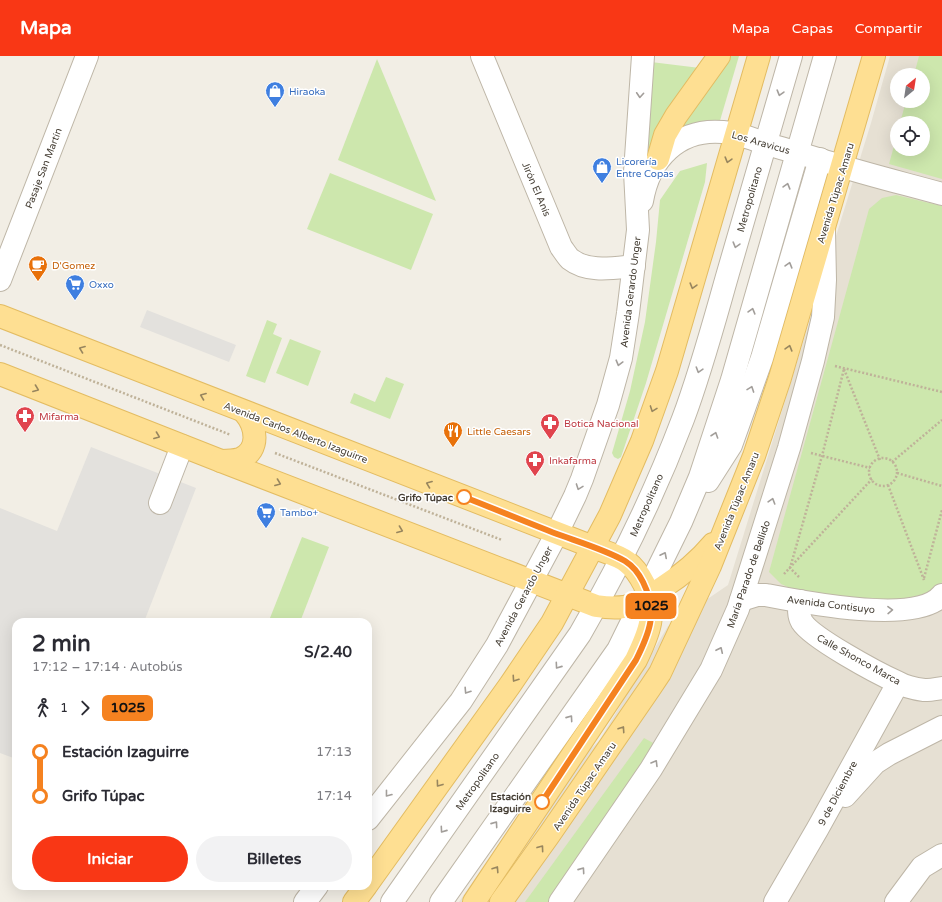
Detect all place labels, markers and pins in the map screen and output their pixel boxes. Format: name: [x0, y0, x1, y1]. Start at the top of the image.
shop icon: Hiraoka: [264, 80, 286, 108]
place label: Hiraoka: [289, 86, 325, 98]
shop icon: Licorería Entre Copas: [591, 156, 613, 184]
place label: Licorería Entre Copas: [616, 156, 674, 180]
cafe icon: D'Gomez: [27, 254, 49, 282]
place label: D'Gomez: [52, 260, 95, 272]
supermarket icon: Oxxo: [64, 273, 86, 301]
place label: Oxxo: [89, 279, 114, 291]
pharmacy icon: Mifarma: [14, 405, 36, 433]
place label: Mifarma: [39, 411, 79, 423]
pharmacy icon: Botica Nacional: [539, 412, 561, 440]
place label: Botica Nacional: [564, 418, 639, 430]
restaurant icon: Little Caesars: [442, 420, 464, 448]
place label: Little Caesars: [467, 426, 531, 438]
pharmacy icon: Inkafarma: [524, 449, 546, 477]
place label: Inkafarma: [549, 455, 597, 467]
marker: Grifo Túpac: [456, 489, 472, 505]
place label: Grifo Túpac: [398, 492, 454, 504]
supermarket icon: Tambo+: [255, 501, 277, 529]
place label: Tambo+: [280, 507, 318, 519]
place label: Estación Izaguirre: [489, 791, 531, 815]
marker: Estación Izaguirre: [534, 794, 550, 810]

